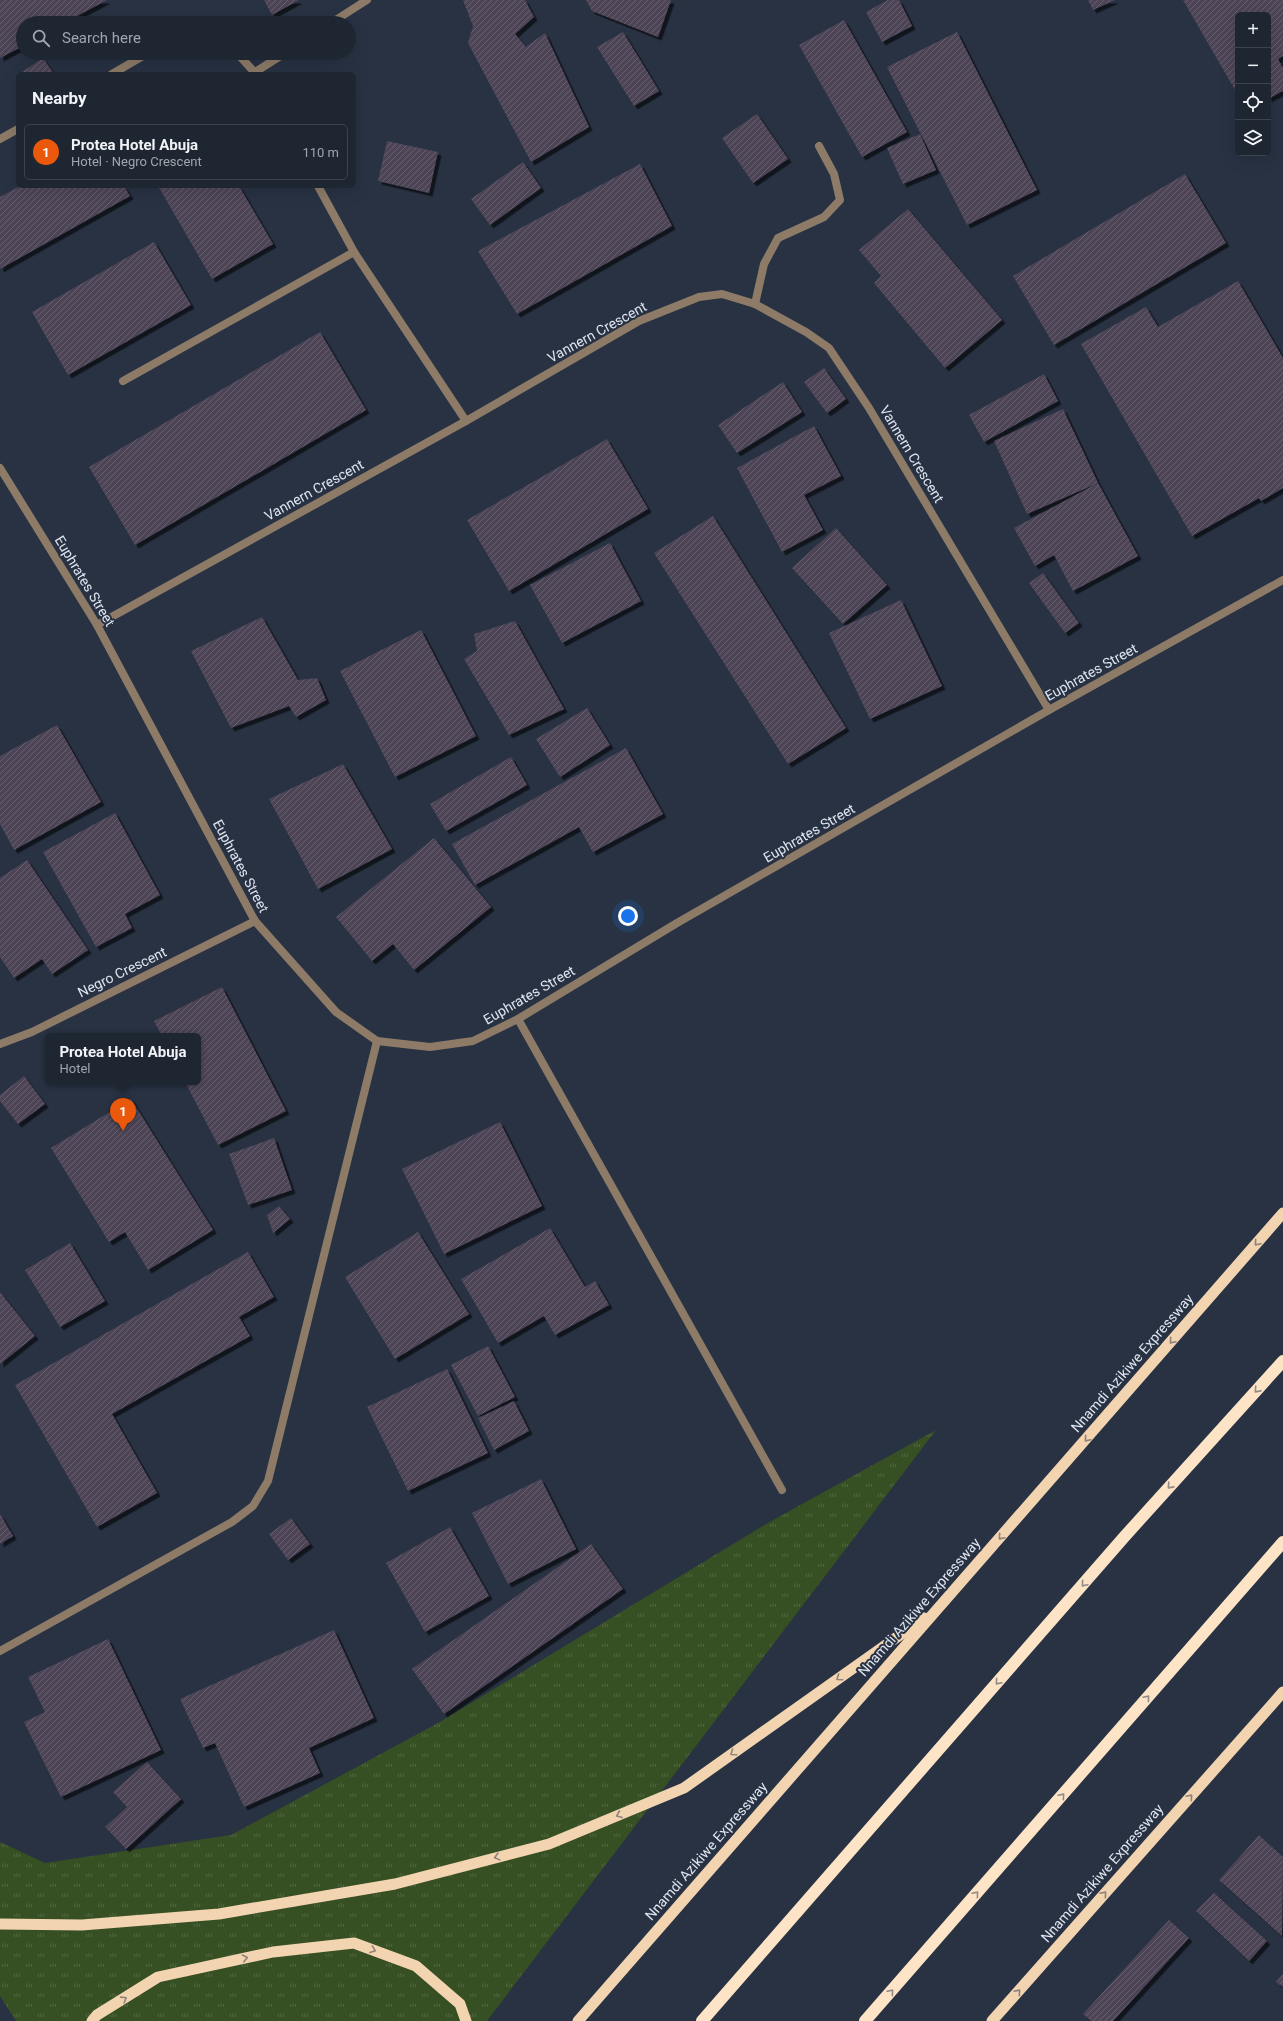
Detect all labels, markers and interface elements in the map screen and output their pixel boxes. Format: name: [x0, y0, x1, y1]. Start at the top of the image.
map controls: [1235, 12, 1271, 156]
button: +: [1235, 12, 1271, 48]
search box: [16, 16, 356, 60]
icon: search: [30, 27, 52, 49]
text: Search here: [62, 29, 141, 47]
button: −: [1235, 48, 1271, 84]
button: locate: [1235, 84, 1271, 120]
text: Nearby: [32, 88, 87, 108]
button: layers: [1235, 120, 1271, 156]
text: Protea Hotel Abuja: [71, 136, 198, 154]
text: 1: [42, 145, 50, 160]
text: 110 m: [302, 145, 339, 160]
text: Hotel · Negro Crescent: [71, 154, 202, 169]
street label: Vannern Crescent: [545, 298, 650, 366]
street label: Vannern Crescent: [877, 403, 948, 506]
street label: Vannern Crescent: [262, 456, 367, 524]
street label: Euphrates Street: [52, 533, 119, 630]
street label: Euphrates Street: [1042, 640, 1140, 704]
street label: Euphrates Street: [760, 800, 858, 866]
street label: Euphrates Street: [210, 817, 272, 916]
your location: [618, 906, 638, 926]
street label: Negro Crescent: [75, 943, 169, 1000]
street label: Euphrates Street: [480, 962, 578, 1028]
popup: [45, 1033, 201, 1085]
text: Protea Hotel Abuja: [59, 1043, 187, 1061]
text: Hotel: [59, 1061, 90, 1076]
pin: 1: [110, 1098, 136, 1131]
one-way arrow: [1255, 1238, 1262, 1245]
street label: Nnamdi Azikiwe Expressway: [1068, 1290, 1197, 1435]
one-way arrow: [1170, 1336, 1177, 1343]
one-way arrow: [1254, 1385, 1262, 1393]
one-way arrow: [1084, 1434, 1091, 1441]
one-way arrow: [1168, 1482, 1175, 1489]
one-way arrow: [999, 1532, 1006, 1539]
street label: Nnamdi Azikiwe Expressway: [855, 1534, 984, 1679]
one-way arrow: [1081, 1579, 1088, 1586]
one-way arrow: [836, 1673, 843, 1681]
one-way arrow: [996, 1677, 1003, 1684]
one-way arrow: [1143, 1695, 1150, 1702]
one-way arrow: [730, 1748, 737, 1756]
street label: Nnamdi Azikiwe Expressway: [642, 1778, 771, 1923]
one-way arrow: [1057, 1793, 1064, 1800]
one-way arrow: [1185, 1794, 1192, 1802]
street label: Nnamdi Azikiwe Expressway: [1038, 1800, 1167, 1945]
one-way arrow: [616, 1810, 623, 1818]
one-way arrow: [493, 1853, 500, 1861]
one-way arrow: [972, 1891, 979, 1898]
one-way arrow: [1099, 1892, 1106, 1899]
one-way arrow: [370, 1946, 377, 1954]
one-way arrow: [242, 1954, 249, 1962]
one-way arrow: [886, 1989, 893, 1996]
one-way arrow: [1013, 1989, 1020, 1997]
one-way arrow: [120, 1996, 127, 2003]

